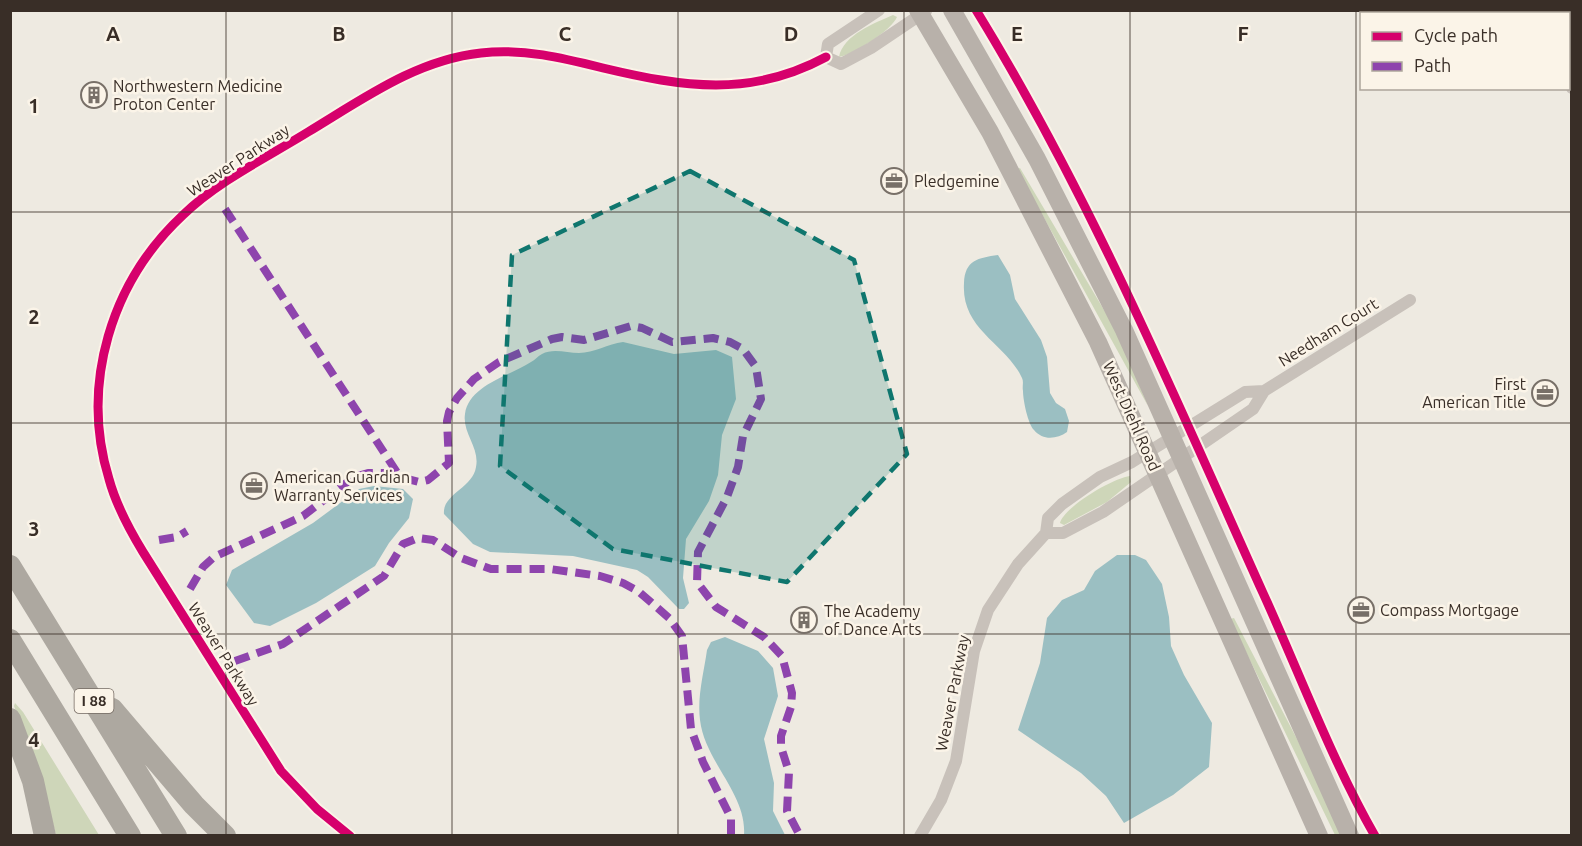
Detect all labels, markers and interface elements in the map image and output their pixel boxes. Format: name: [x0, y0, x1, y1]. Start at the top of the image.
legend: [1360, 12, 1570, 90]
text: A: [106, 22, 120, 45]
text: B: [332, 22, 346, 45]
text: C: [559, 22, 572, 45]
text: D: [784, 22, 798, 45]
text: E: [1011, 22, 1023, 45]
text: F: [1237, 22, 1249, 45]
text: Cycle path: [1414, 25, 1498, 45]
text: Path: [1414, 55, 1451, 75]
place label: Northwestern Medicine Proton Center: [113, 77, 283, 113]
building icon: Northwestern Medicine Proton Center: [79, 80, 109, 110]
text: 1: [28, 94, 40, 117]
street label: Weaver Parkway: [184, 120, 293, 200]
office icon: Pledgemine: [879, 166, 909, 196]
place label: Pledgemine: [914, 172, 1000, 190]
street label: Needham Court: [1275, 294, 1382, 370]
text: 2: [28, 305, 40, 328]
street label: West Diehl Road: [1100, 358, 1164, 474]
place label: First American Title: [1422, 375, 1527, 411]
office icon: First American Title: [1530, 378, 1560, 408]
place label: American Guardian Warranty Services: [274, 468, 410, 504]
office icon: American Guardian Warranty Services: [239, 471, 269, 501]
text: 3: [28, 517, 40, 540]
office icon: Compass Mortgage: [1346, 595, 1376, 625]
street label: Weaver Parkway: [185, 599, 263, 709]
place label: Compass Mortgage: [1380, 601, 1519, 619]
place label: The Academy of Dance Arts: [824, 602, 921, 638]
building icon: The Academy of Dance Arts: [789, 605, 819, 635]
street label: Weaver Parkway: [932, 633, 972, 753]
road number: I 88: [74, 689, 113, 713]
text: 4: [28, 728, 40, 751]

